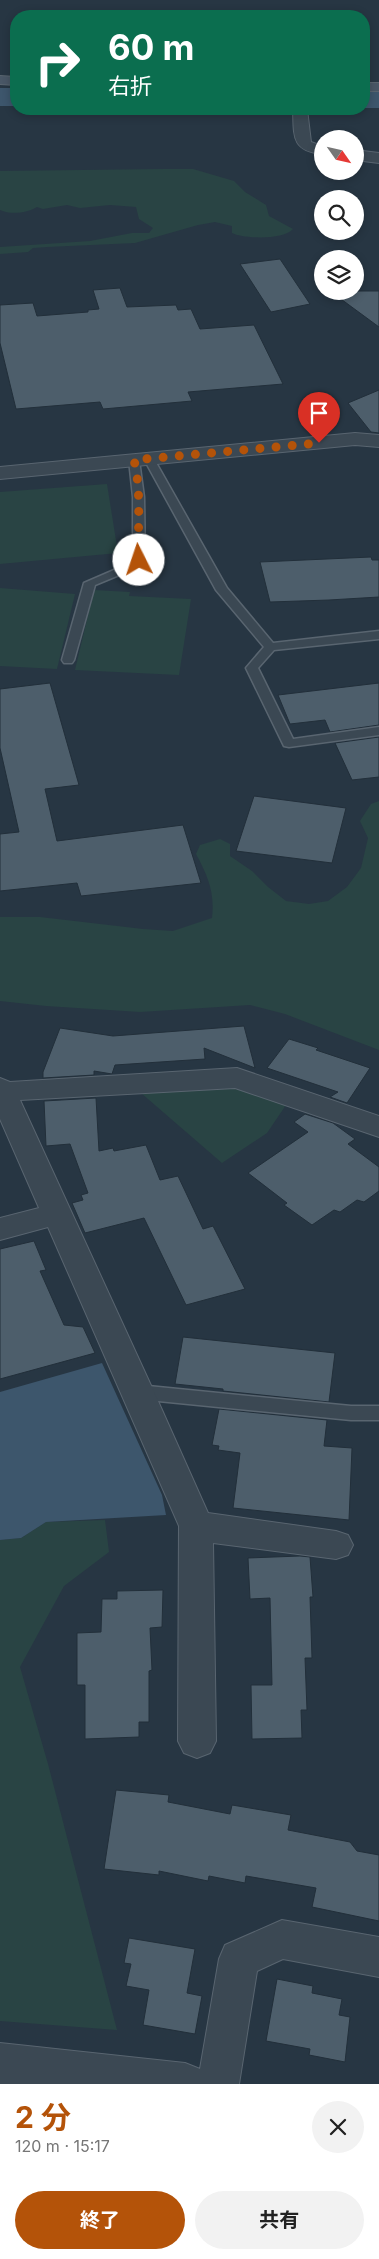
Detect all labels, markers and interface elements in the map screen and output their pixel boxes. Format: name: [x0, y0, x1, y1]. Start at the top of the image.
text: 60 m: [108, 26, 195, 68]
icon: right: [25, 30, 90, 95]
text: 右折: [108, 73, 152, 99]
north arrow: [314, 130, 364, 180]
map controls: [314, 130, 364, 300]
button: search: [314, 190, 364, 240]
button: layers: [314, 250, 364, 300]
pin: [298, 392, 340, 443]
icon: arrive: [305, 399, 333, 427]
position arrow: [112, 533, 164, 585]
text: 2 分: [15, 2099, 71, 2135]
button: close: [312, 2101, 364, 2153]
text: 120 m · 15:17: [15, 2136, 110, 2156]
button: 終了: [15, 2191, 185, 2249]
button: 共有: [195, 2191, 364, 2249]

